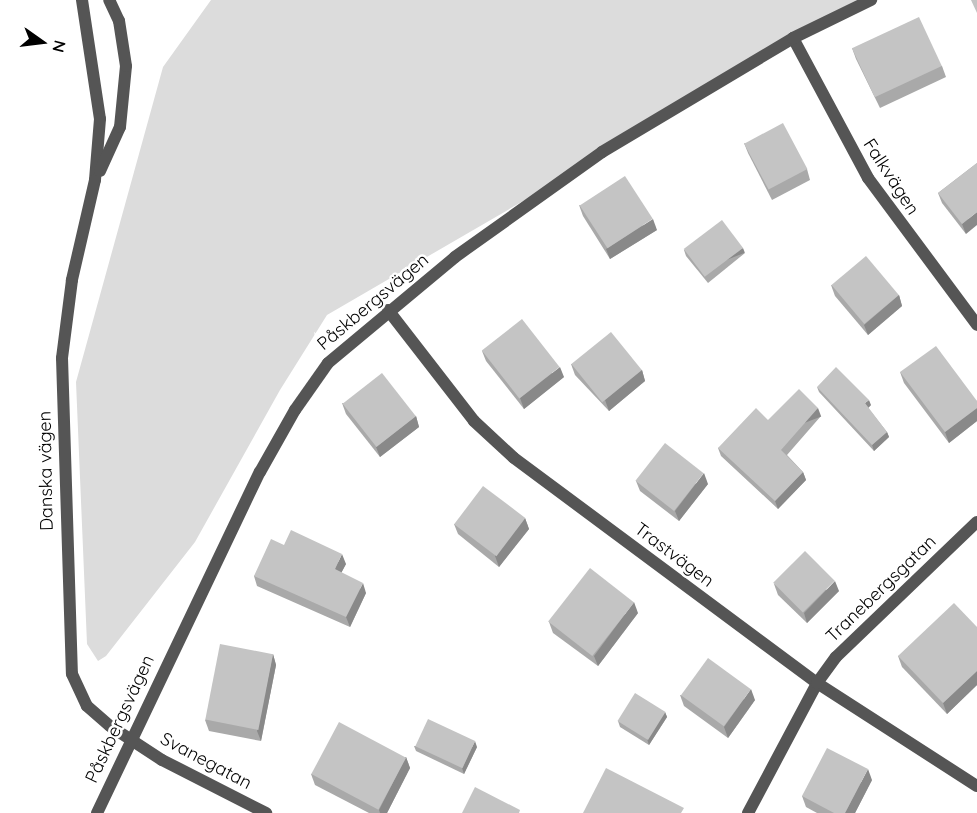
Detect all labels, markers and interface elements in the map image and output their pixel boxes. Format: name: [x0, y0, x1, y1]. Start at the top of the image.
north arrow: [12, 12, 72, 72]
text: N: [48, 38, 71, 54]
street label: Falkvägen: [858, 135, 924, 219]
street label: Påskbergsvägen: [313, 249, 433, 355]
street label: Danska vägen: [34, 411, 58, 531]
street label: Trastvägen: [630, 518, 718, 592]
street label: Tranebergsgatan: [821, 531, 941, 647]
street label: Påskbergsvägen: [81, 652, 159, 786]
street label: Svanegatan: [157, 728, 255, 794]

